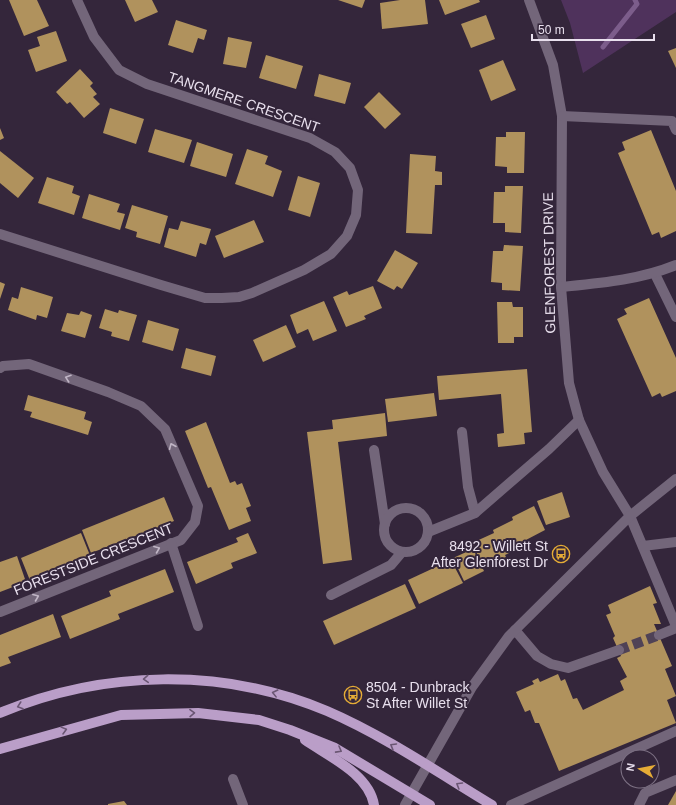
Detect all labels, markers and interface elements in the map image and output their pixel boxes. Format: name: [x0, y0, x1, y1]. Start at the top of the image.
scale bar: [532, 16, 654, 42]
text: 50 m: [538, 23, 565, 37]
street label: TANGMERE CRESCENT: [166, 69, 322, 136]
street label: GLENFOREST DRIVE: [540, 192, 558, 334]
one-way arrow: [65, 374, 72, 382]
one-way arrow: [169, 443, 177, 450]
street label: FORESTSIDE CRESCENT: [11, 520, 175, 598]
place label: 8492 - Willett St After Glenforest Dr: [431, 538, 548, 570]
bus stop icon: 8492 - Willett St After Glenforest Dr: [551, 544, 571, 564]
one-way arrow: [153, 546, 161, 554]
one-way arrow: [33, 594, 40, 602]
one-way arrow: [143, 675, 149, 684]
place label: 8504 - Dunbrack St After Willet St: [366, 679, 471, 711]
bus stop icon: 8504 - Dunbrack St After Willet St: [343, 685, 363, 705]
one-way arrow: [272, 689, 278, 697]
one-way arrow: [16, 701, 23, 709]
one-way arrow: [189, 709, 195, 717]
one-way arrow: [61, 726, 68, 735]
one-way arrow: [390, 744, 397, 751]
one-way arrow: [335, 745, 342, 753]
north arrow: [620, 749, 660, 789]
text: N: [624, 762, 637, 772]
one-way arrow: [456, 783, 463, 790]

